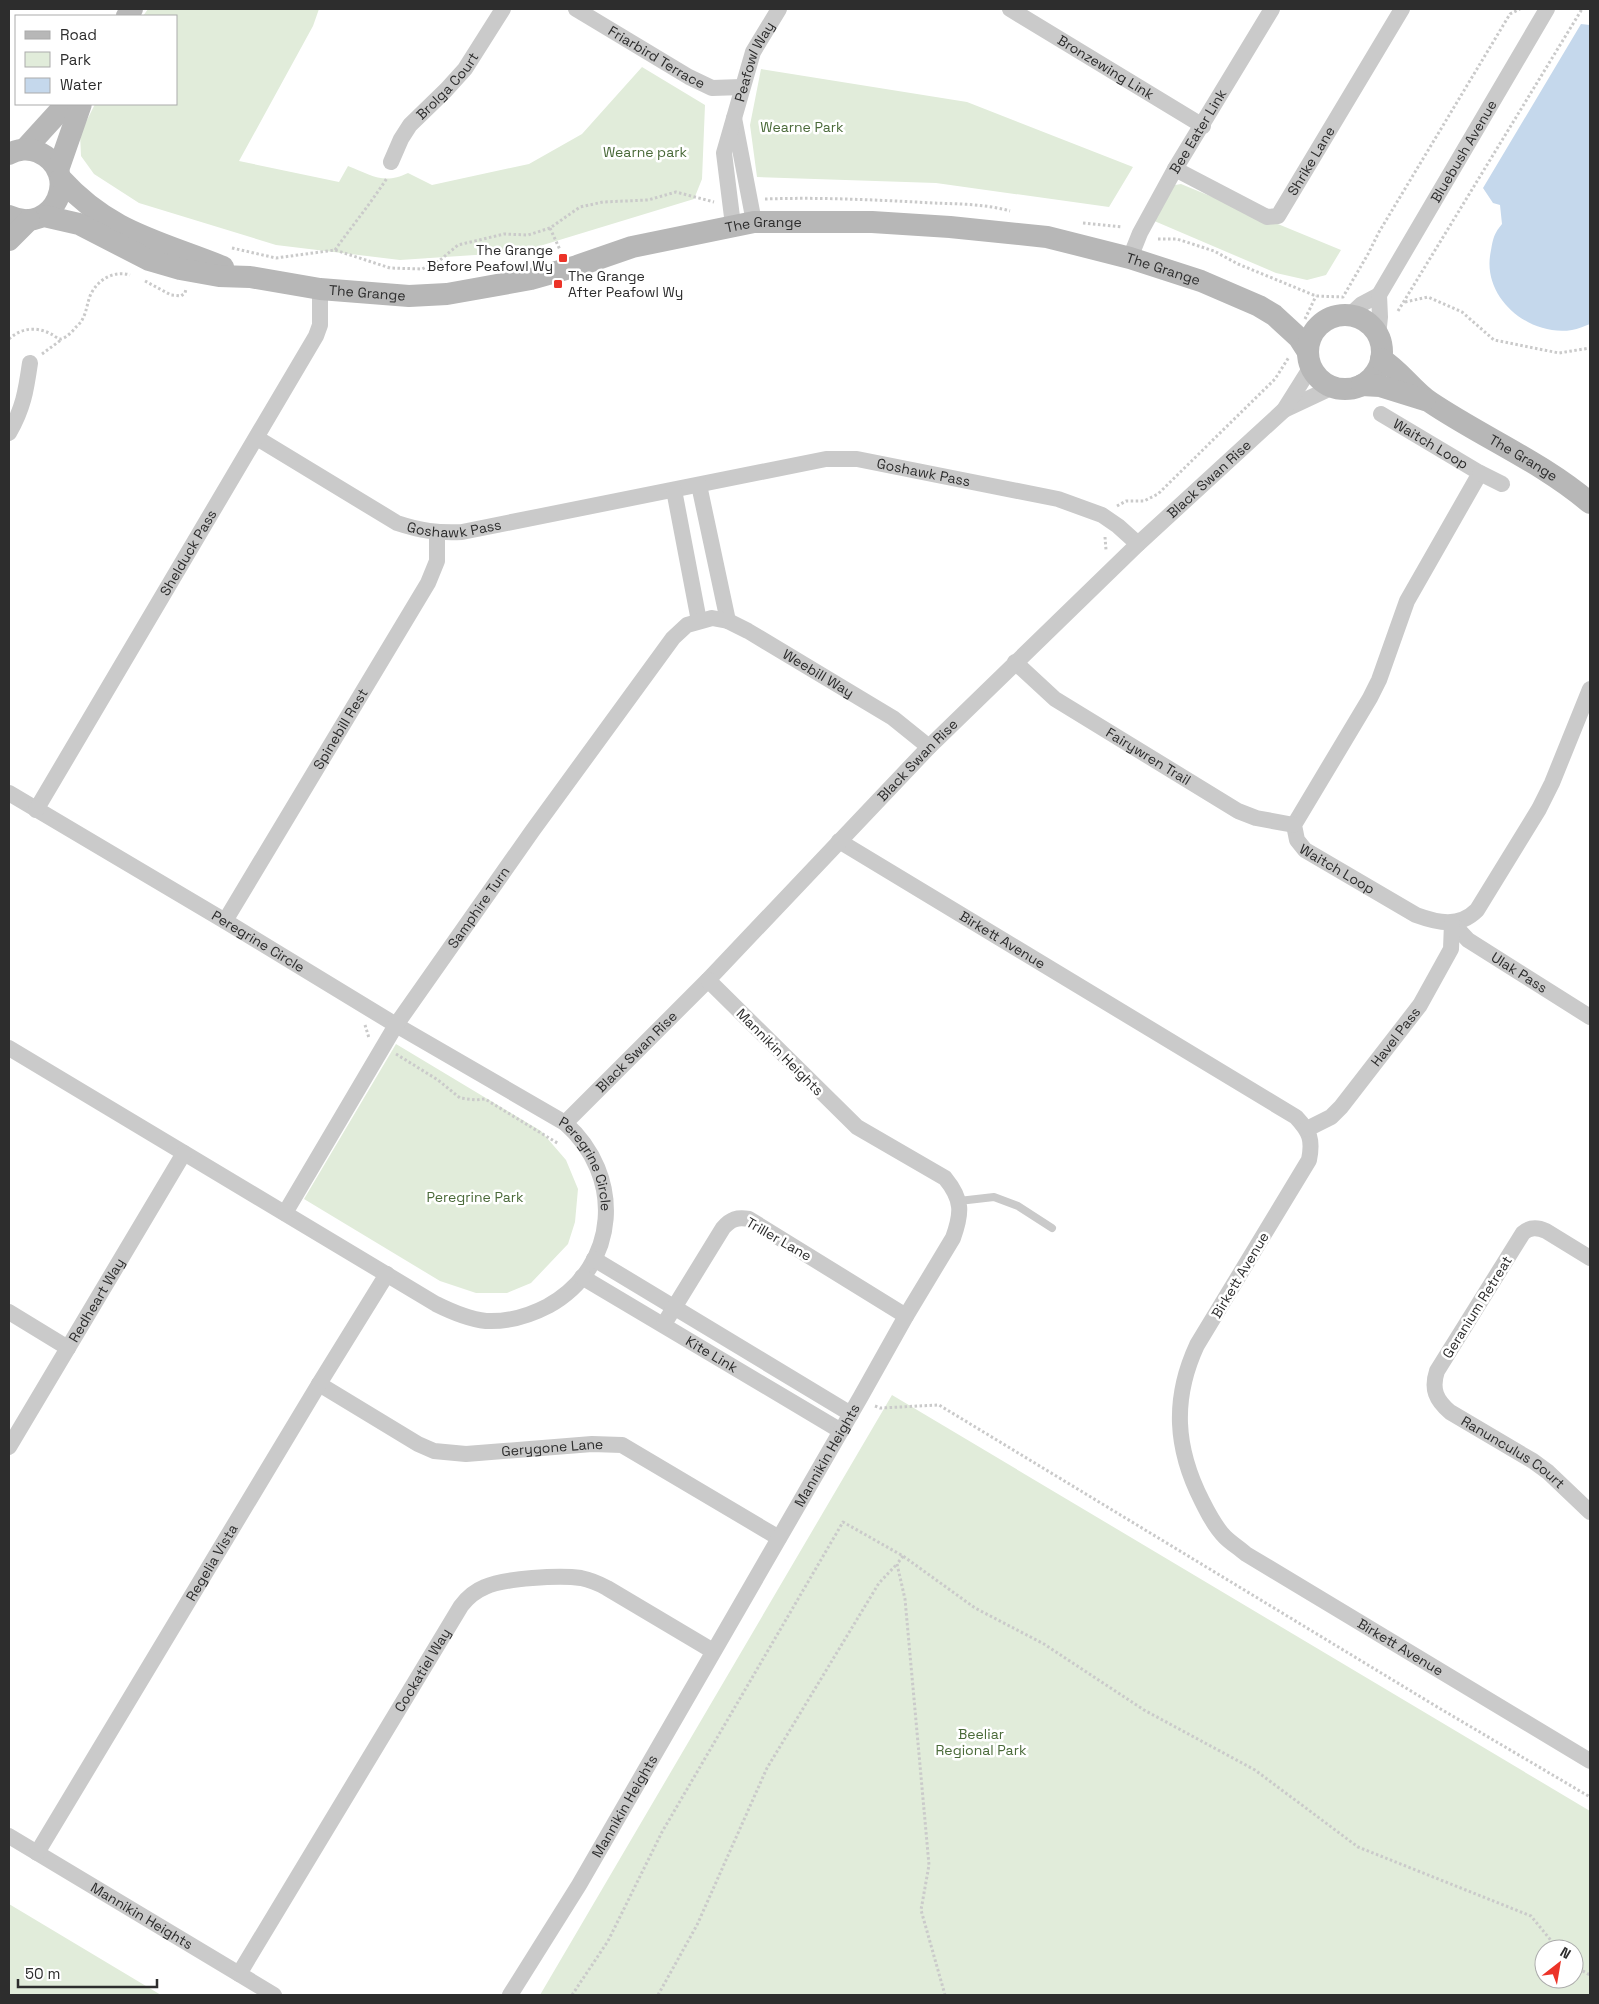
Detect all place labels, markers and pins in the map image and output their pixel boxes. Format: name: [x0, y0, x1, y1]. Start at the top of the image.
place label: The Grange Before Peafowl Wy: [427, 241, 553, 275]
marker: The Grange Before Peafowl Wy: [557, 252, 569, 264]
place label: The Grange After Peafowl Wy: [568, 267, 683, 301]
marker: The Grange After Peafowl Wy: [552, 278, 564, 290]

